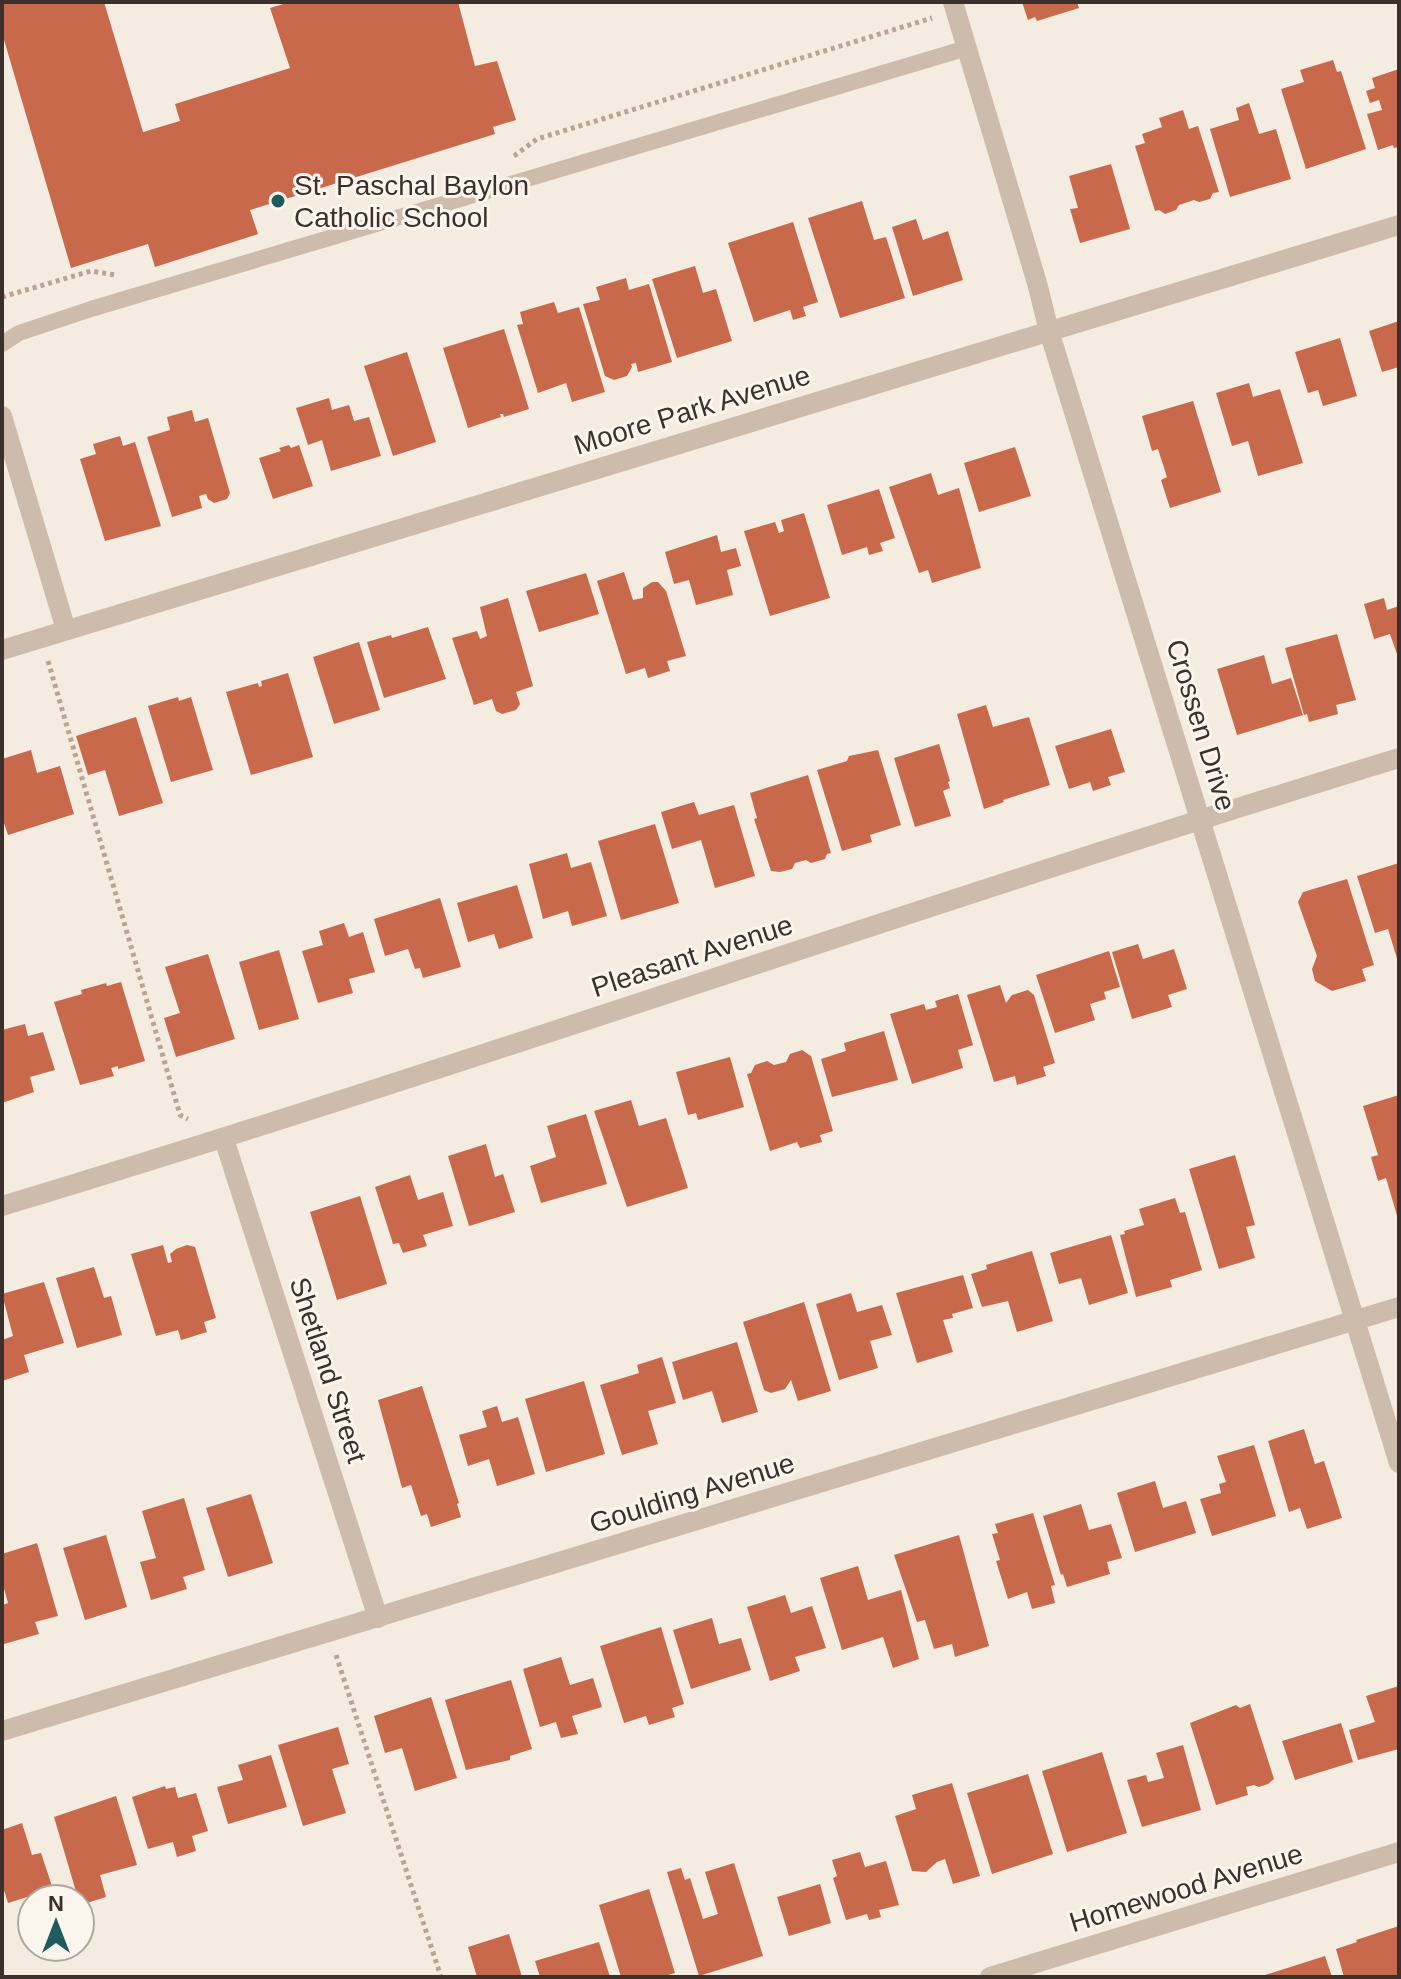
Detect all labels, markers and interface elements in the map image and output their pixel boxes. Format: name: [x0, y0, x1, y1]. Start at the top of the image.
place label: St. Paschal Baylon Catholic School: [294, 170, 529, 233]
marker: St. Paschal Baylon Catholic School: [269, 192, 287, 210]
street label: Moore Park Avenue: [570, 359, 814, 461]
street label: Crossen Drive: [1160, 636, 1242, 814]
street label: Pleasant Avenue: [588, 909, 796, 1003]
street label: Shetland Street: [283, 1273, 373, 1467]
street label: Goulding Avenue: [586, 1447, 798, 1539]
street label: Homewood Avenue: [1066, 1838, 1306, 1938]
north arrow: [16, 1883, 96, 1963]
text: N: [48, 1891, 64, 1916]

